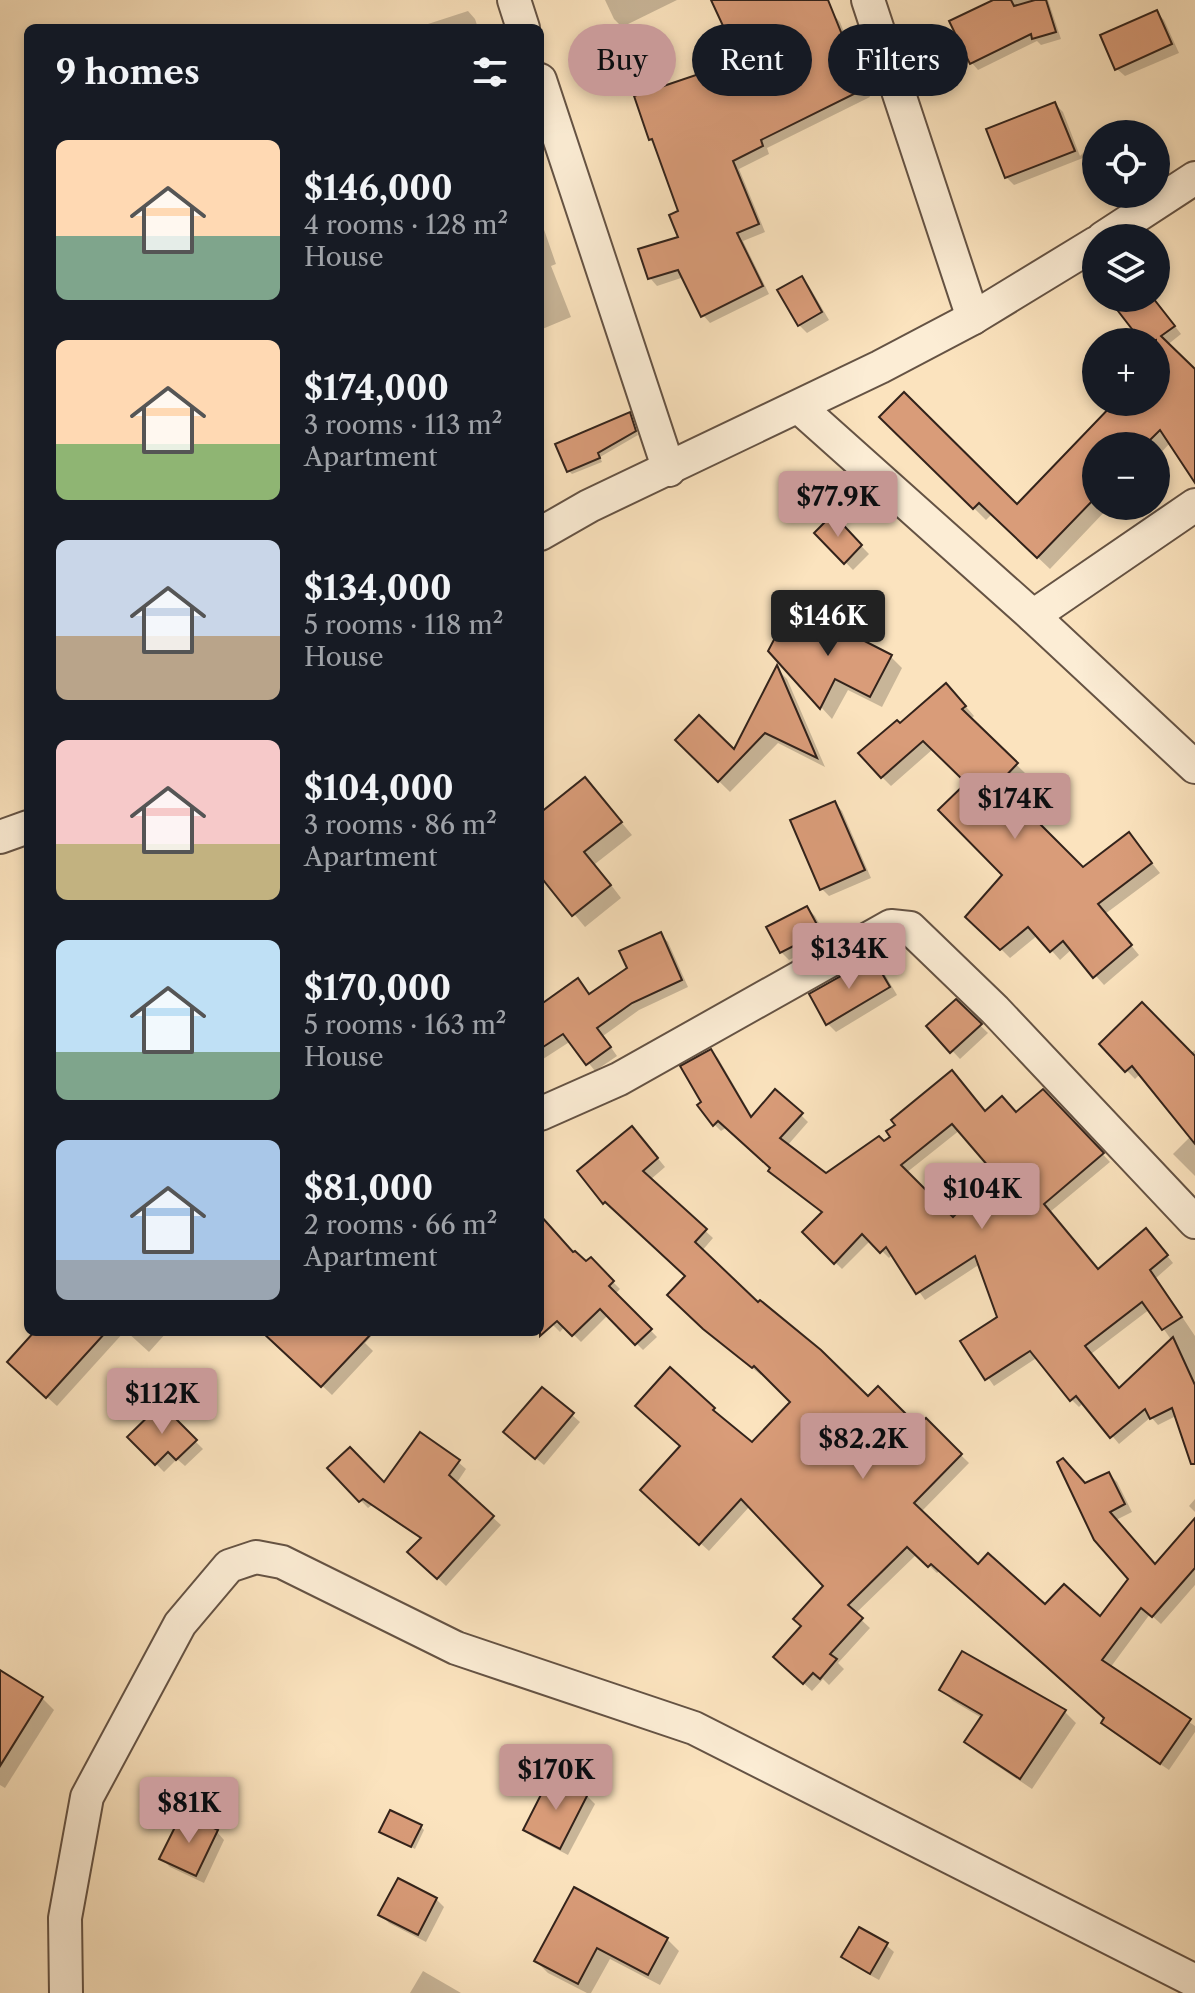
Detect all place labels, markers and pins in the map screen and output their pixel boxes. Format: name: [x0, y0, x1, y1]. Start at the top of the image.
pin: $77.9K: [773, 471, 903, 539]
pin: $146K: [772, 590, 884, 658]
pin: $174K: [959, 773, 1071, 841]
pin: $134K: [793, 923, 905, 991]
pin: $104K: [926, 1163, 1038, 1231]
pin: $112K: [106, 1368, 218, 1436]
pin: $82.2K: [798, 1413, 928, 1481]
pin: $170K: [500, 1744, 612, 1812]
pin: $81K: [142, 1777, 236, 1845]

